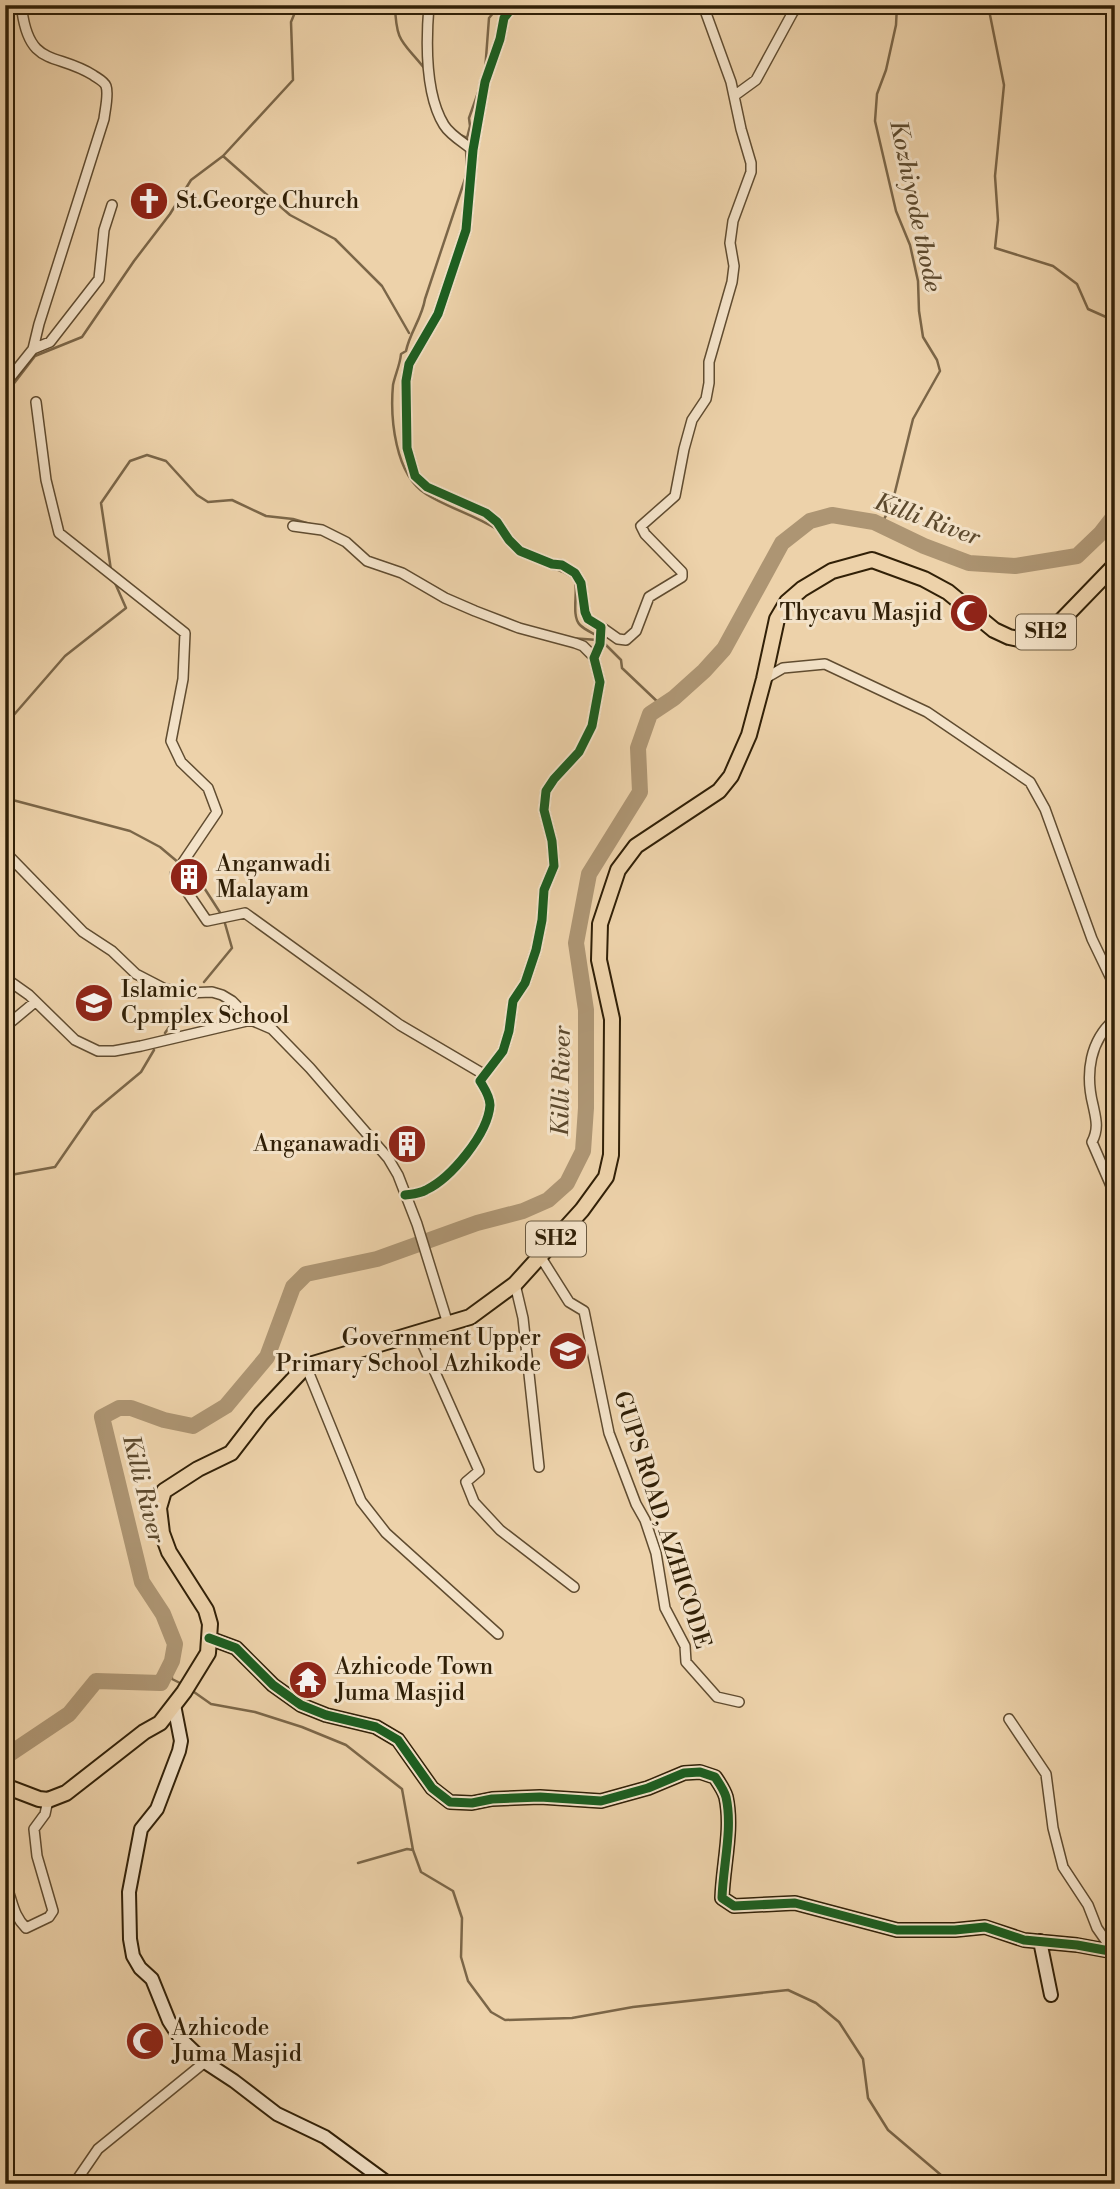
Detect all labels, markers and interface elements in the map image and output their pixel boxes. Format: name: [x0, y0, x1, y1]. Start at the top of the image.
water label: Kozhiyode thode: [882, 117, 948, 295]
church icon: St.George Church: [128, 180, 170, 222]
place label: St.George Church: [176, 187, 359, 215]
water label: Killi River: [870, 487, 985, 553]
mosque icon: Thycavu Masjid: [948, 592, 990, 634]
place label: Thycavu Masjid: [779, 599, 942, 627]
road number: SH2: [1016, 614, 1076, 650]
place label: Anganwadi Malayam: [215, 850, 331, 904]
building icon: Anganwadi Malayam: [168, 856, 210, 898]
place label: Islamic Cpmplex School: [121, 976, 289, 1030]
school or university icon: Islamic Cpmplex School: [73, 982, 115, 1024]
water label: Killi River: [546, 1025, 578, 1137]
building icon: Anganawadi: [386, 1123, 428, 1165]
place label: Anganawadi: [252, 1130, 380, 1158]
road number: SH2: [526, 1222, 586, 1256]
place label: Government Upper Primary School Azhikode: [276, 1324, 541, 1378]
school or university icon: Government Upper Primary School Azhikode: [547, 1330, 589, 1372]
street label: GUPS ROAD, AZHICODE: [607, 1388, 717, 1652]
water label: Killi River: [115, 1432, 171, 1547]
place label: Azhicode Town Juma Masjid: [334, 1653, 494, 1707]
temple icon: Azhicode Town Juma Masjid: [287, 1659, 329, 1701]
place label: Azhicode Juma Masjid: [171, 2014, 302, 2068]
mosque icon: Azhicode Juma Masjid: [124, 2020, 166, 2062]

